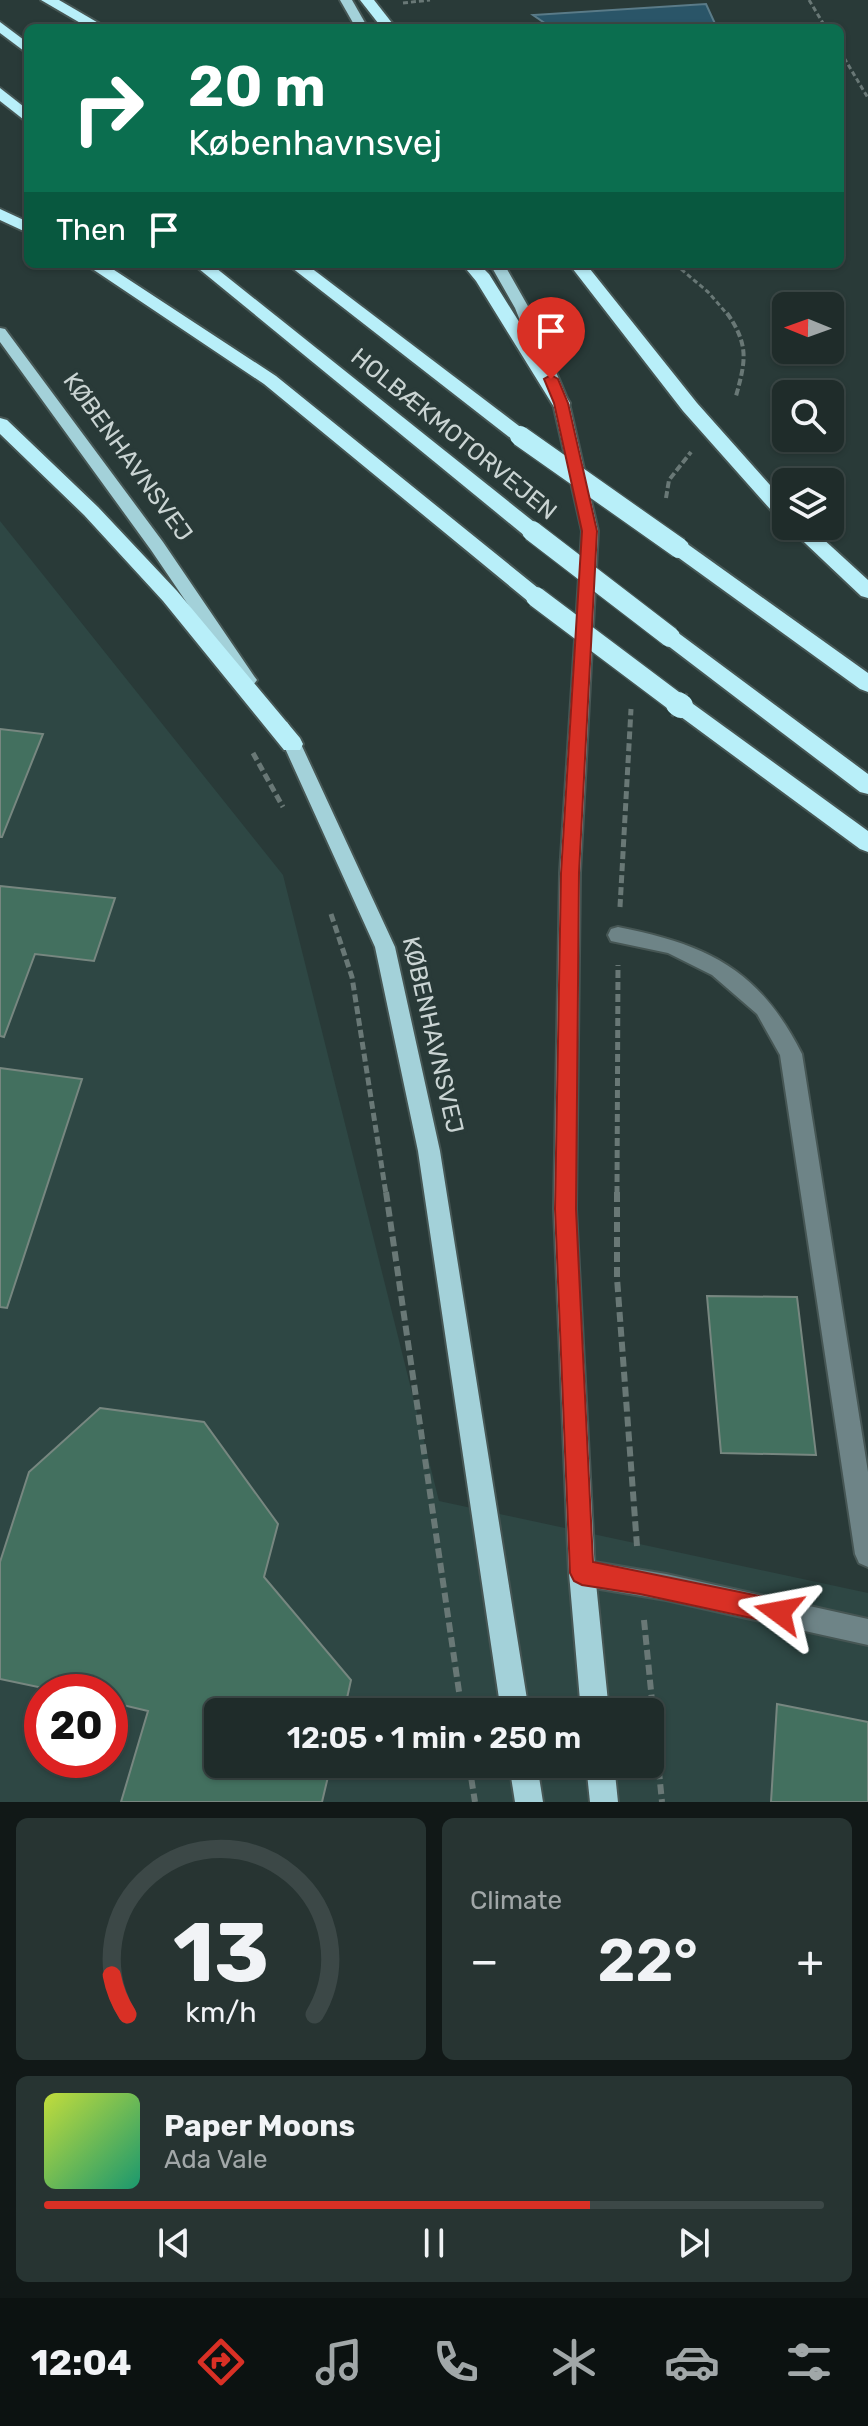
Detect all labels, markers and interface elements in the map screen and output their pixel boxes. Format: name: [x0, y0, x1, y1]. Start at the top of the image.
text: 20 m: [188, 54, 326, 120]
icon: right: [56, 56, 160, 160]
text: Københavnsvej: [188, 121, 442, 164]
icon: arrive: [142, 208, 186, 252]
text: Then: [56, 212, 126, 248]
north arrow: [772, 292, 844, 364]
map controls: [772, 292, 844, 540]
pin: [517, 297, 585, 379]
icon: arrive: [529, 309, 573, 353]
street label: HOLBÆKMOTORVEJEN: [346, 342, 562, 526]
street label: KØBENHAVNSVEJ: [57, 367, 199, 547]
button: search: [772, 380, 844, 452]
button: layers: [772, 468, 844, 540]
street label: KØBENHAVNSVEJ: [397, 934, 469, 1136]
position arrow: [737, 1570, 821, 1654]
speed limit sign: 20: [24, 1674, 128, 1778]
text: 12:05 · 1 min · 250 m: [287, 1720, 581, 1756]
text: Climate: [470, 1885, 562, 1916]
text: 13: [173, 1903, 269, 2002]
text: 22°: [597, 1925, 698, 1996]
text: −: [470, 1935, 499, 1987]
text: +: [797, 1935, 824, 1987]
text: km/h: [185, 1995, 257, 2029]
text: Paper Moons: [164, 2108, 355, 2144]
text: Ada Vale: [164, 2144, 268, 2175]
icon: previous: [152, 2221, 196, 2265]
icon: pause: [412, 2221, 456, 2265]
icon: next: [672, 2221, 716, 2265]
icon: directions: [193, 2334, 249, 2390]
icon: music: [311, 2334, 367, 2390]
icon: phone: [428, 2334, 484, 2390]
icon: climate: [546, 2334, 602, 2390]
icon: car: [664, 2334, 720, 2390]
icon: filters: [781, 2334, 837, 2390]
text: 12:04: [31, 2341, 132, 2384]

